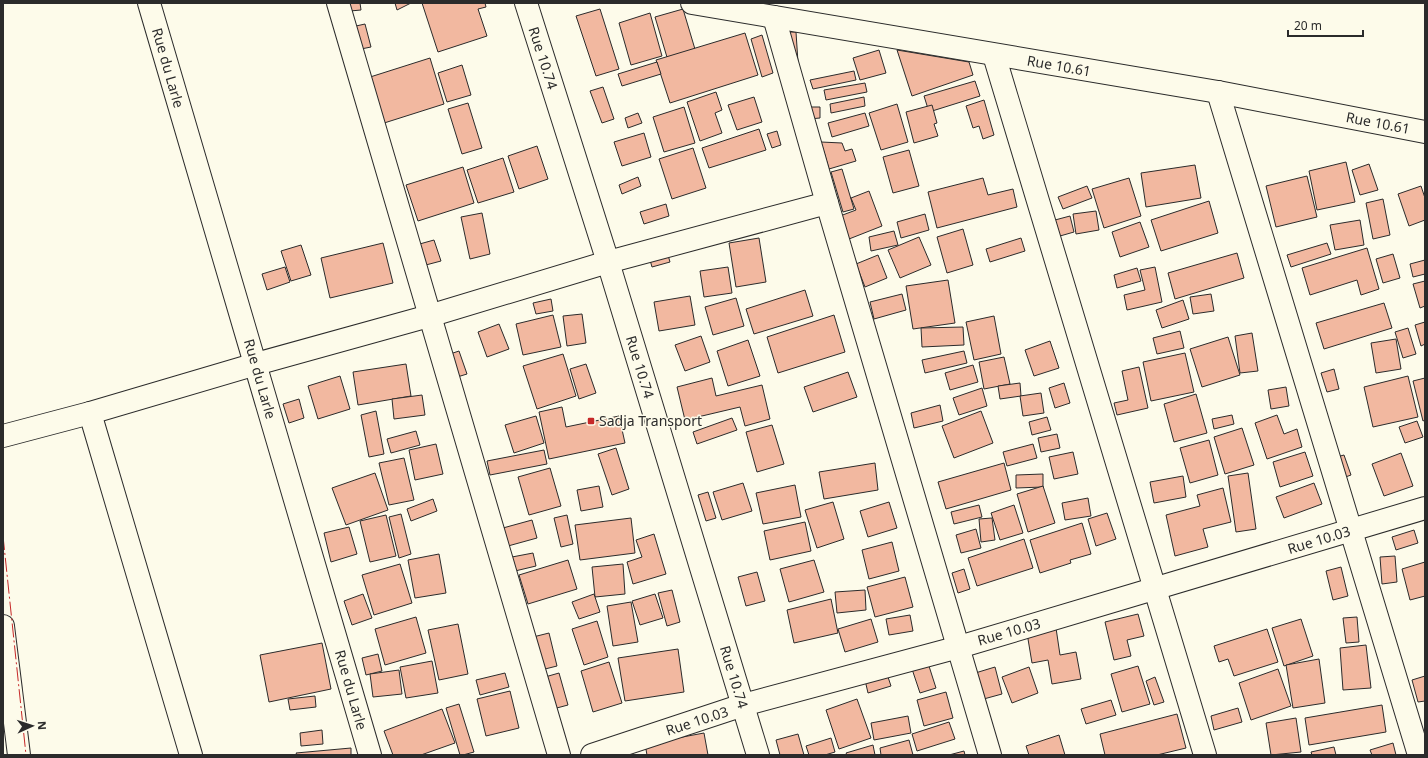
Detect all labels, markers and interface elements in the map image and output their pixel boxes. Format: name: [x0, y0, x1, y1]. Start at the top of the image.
scale bar: [1288, 12, 1363, 38]
text: 20 m: [1294, 17, 1322, 34]
street label: Rue 10.74: [524, 24, 563, 92]
street label: Rue du Larle: [148, 26, 189, 110]
street label: Rue 10.61: [1026, 51, 1093, 80]
street label: Rue 10.61: [1345, 107, 1412, 138]
street label: Rue 10.74: [622, 333, 659, 401]
street label: Rue du Larle: [240, 337, 281, 421]
place label: Sadja Transport: [599, 411, 702, 430]
marker: Sadja Transport: [586, 416, 596, 426]
street label: Rue 10.03: [1285, 521, 1353, 558]
street label: Rue 10.03: [975, 613, 1043, 650]
street label: Rue 10.74: [716, 643, 753, 711]
street label: Rue du Larle: [331, 648, 372, 732]
street label: Rue 10.03: [663, 701, 731, 740]
north arrow: [12, 706, 52, 746]
text: N: [35, 721, 50, 730]

